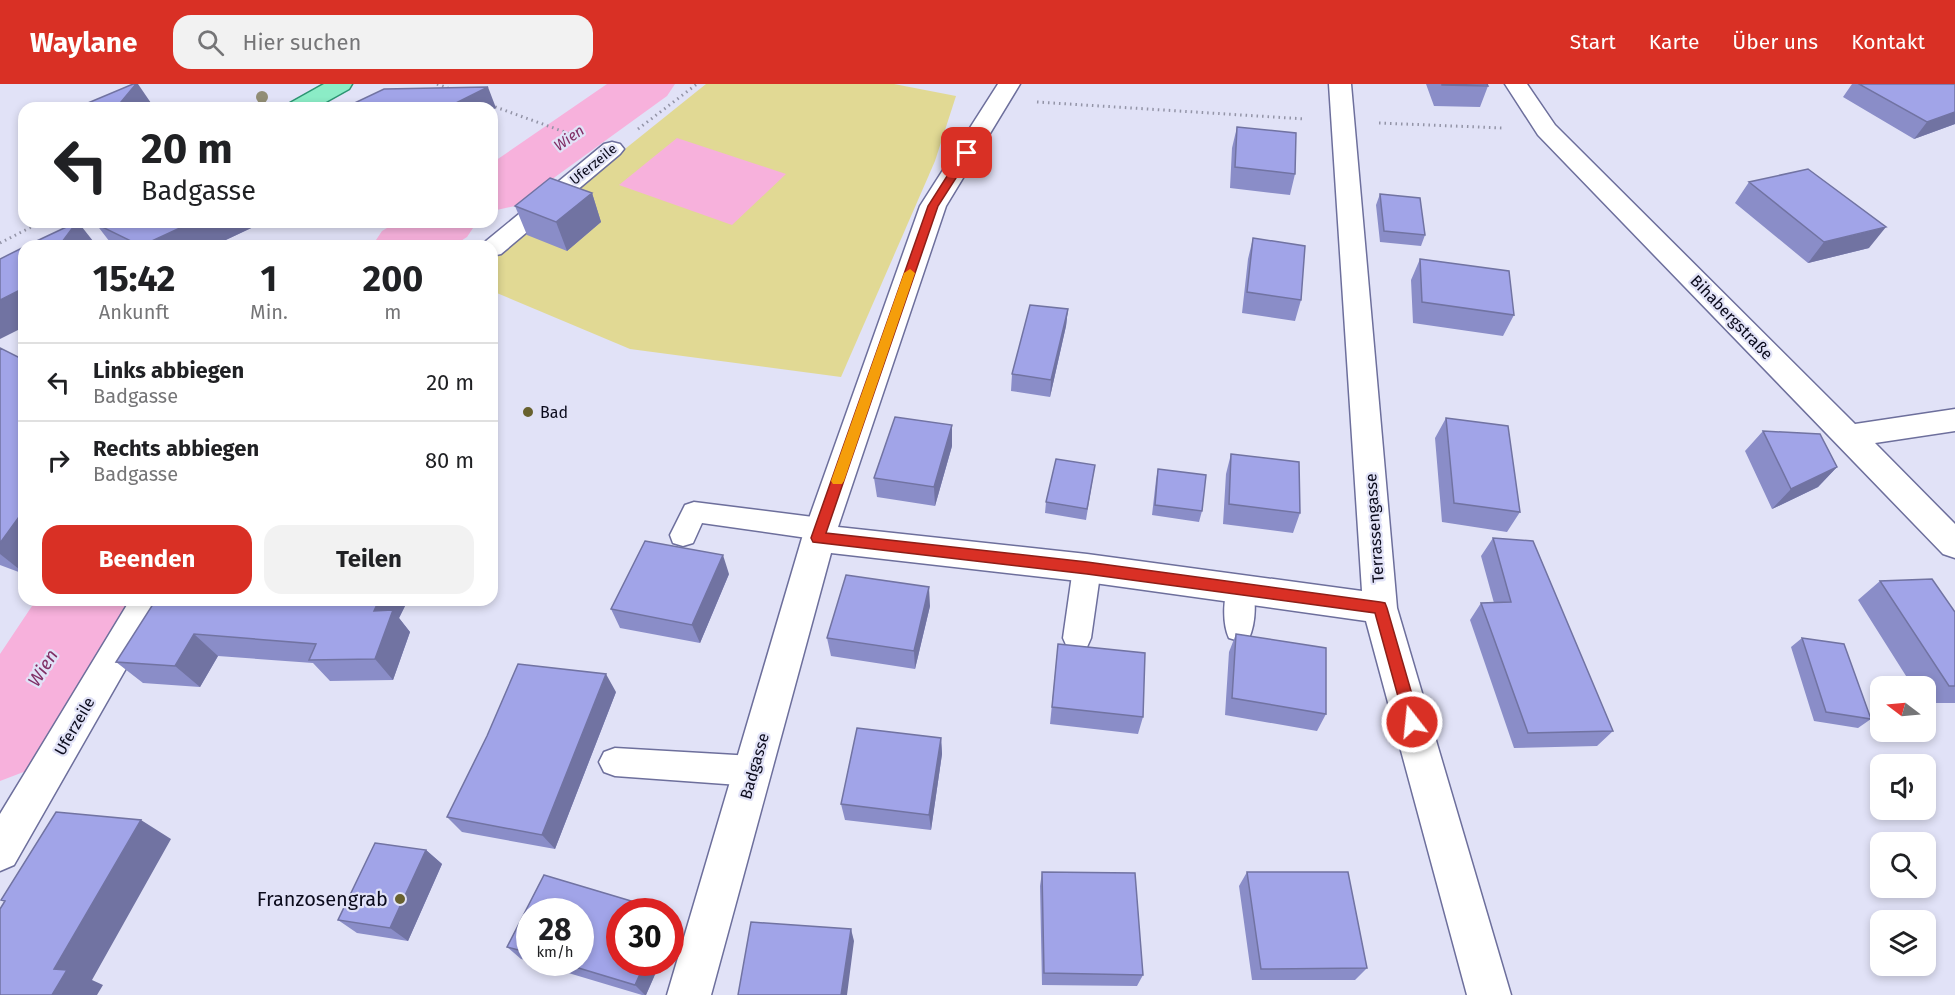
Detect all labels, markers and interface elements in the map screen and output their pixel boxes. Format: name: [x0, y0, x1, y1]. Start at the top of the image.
search box: [173, 15, 593, 69]
text: Waylane: [30, 26, 137, 59]
icon: search: [194, 26, 227, 59]
text: Hier suchen: [242, 29, 361, 56]
text: Start: [1570, 29, 1616, 55]
text: Karte: [1649, 29, 1699, 55]
text: Über uns: [1732, 29, 1818, 55]
text: Kontakt: [1851, 29, 1925, 55]
water label: Wien: [550, 121, 588, 155]
text: 20 m: [141, 124, 233, 174]
icon: left: [42, 126, 120, 204]
pin: [941, 127, 992, 178]
icon: arrive: [950, 136, 983, 169]
street label: Uferzeile: [566, 140, 620, 189]
text: Badgasse: [141, 175, 256, 207]
text: 15:42: [93, 257, 175, 301]
text: 1: [261, 257, 277, 301]
text: 200: [363, 257, 423, 301]
street label: Bihabergstraße: [1686, 271, 1777, 364]
text: Ankunft: [99, 300, 169, 324]
text: Min.: [250, 300, 288, 324]
text: m: [384, 300, 401, 324]
text: Links abbiegen: [93, 357, 244, 384]
icon: left: [42, 366, 75, 399]
text: 20 m: [426, 369, 474, 396]
text: Badgasse: [93, 384, 178, 408]
place label: Bad: [540, 403, 568, 422]
marker: Bad: [521, 405, 535, 419]
text: Rechts abbiegen: [93, 435, 259, 462]
icon: right: [42, 444, 75, 477]
text: 80 m: [425, 447, 474, 474]
text: Badgasse: [93, 462, 178, 486]
street label: Terrassengasse: [1361, 473, 1388, 583]
button: Beenden: [42, 525, 252, 594]
button: Teilen: [264, 525, 474, 594]
water label: Wien: [23, 645, 63, 691]
north arrow: [1870, 676, 1936, 742]
map controls: [1870, 676, 1936, 976]
position arrow: [1380, 690, 1444, 754]
street label: Uferzeile: [50, 694, 99, 759]
street label: Badgasse: [736, 731, 773, 801]
button: sound: [1870, 754, 1936, 820]
button: search: [1870, 832, 1936, 898]
place label: Franzosengrab: [257, 887, 388, 911]
marker: Franzosengrab: [393, 892, 407, 906]
speed limit sign: 30: [606, 898, 684, 976]
button: layers: [1870, 910, 1936, 976]
text: 28: [539, 912, 571, 948]
text: km/h: [536, 943, 574, 961]

